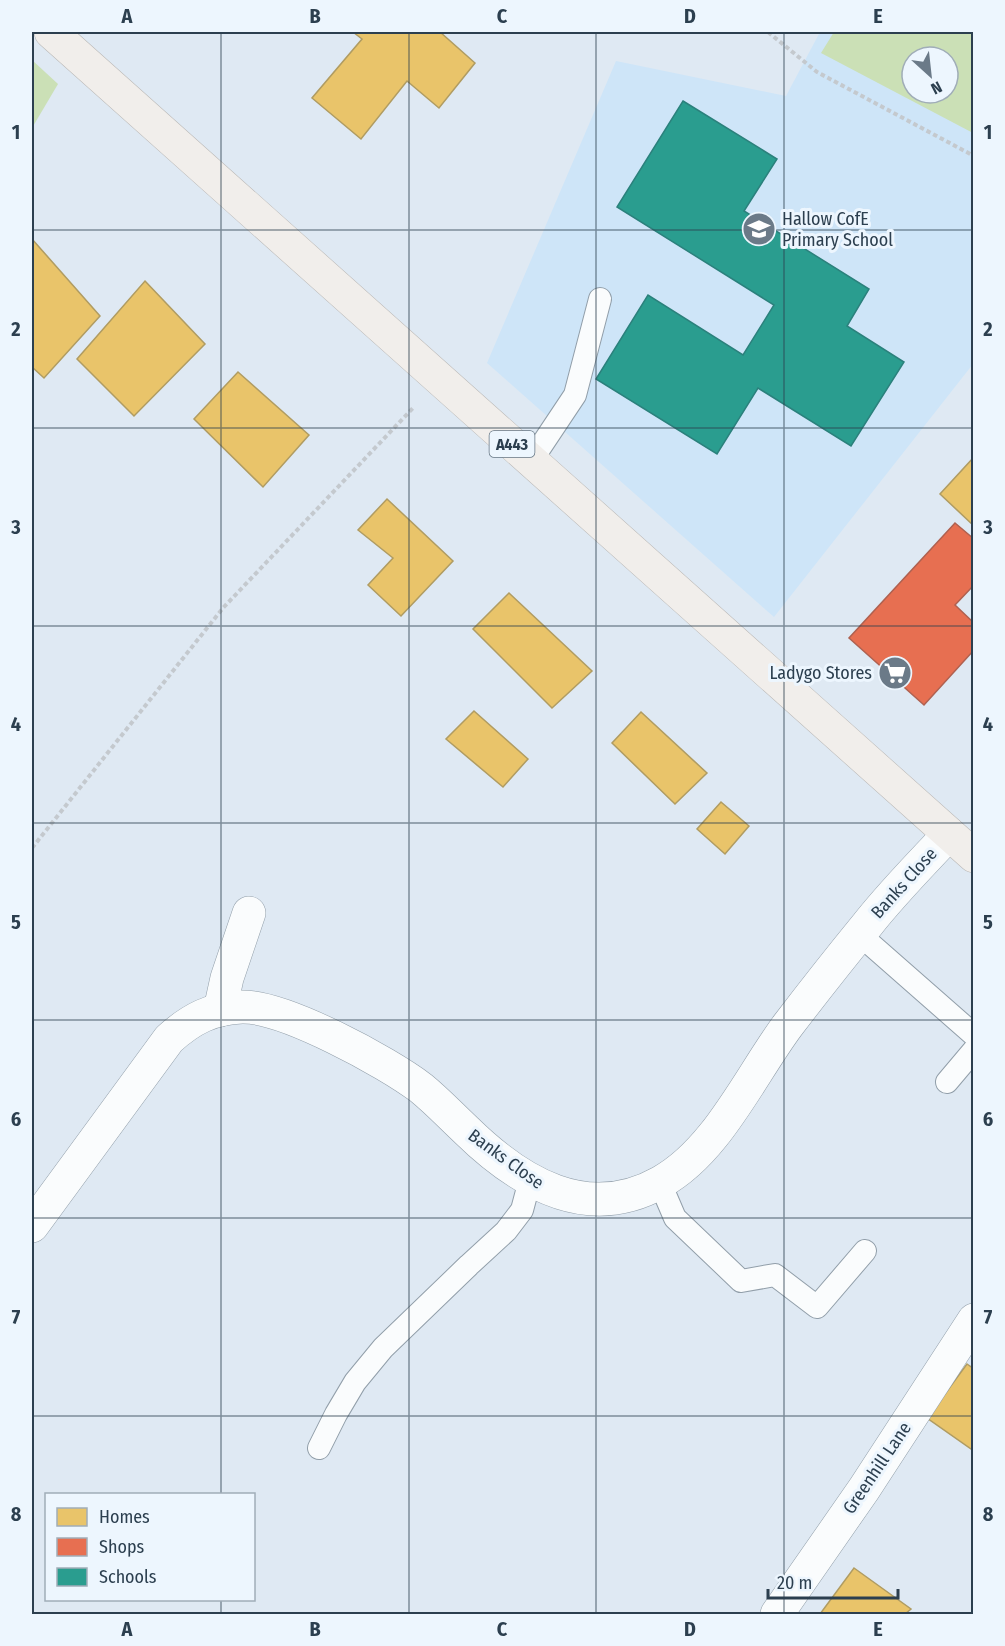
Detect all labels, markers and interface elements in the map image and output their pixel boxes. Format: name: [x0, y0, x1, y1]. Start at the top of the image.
text: A: [121, 4, 134, 28]
text: B: [309, 4, 321, 28]
text: C: [497, 4, 508, 28]
text: D: [684, 4, 696, 28]
text: E: [873, 4, 883, 28]
north arrow: [900, 45, 960, 105]
text: N: [928, 77, 945, 99]
text: 1: [12, 120, 20, 144]
text: 1: [984, 120, 992, 144]
place label: Hallow CofE Primary School: [782, 208, 893, 251]
school or university icon: Hallow CofE Primary School: [741, 211, 777, 247]
text: 2: [10, 317, 21, 341]
text: 2: [982, 317, 993, 341]
road number: A443: [490, 431, 534, 457]
text: 3: [10, 515, 21, 539]
text: 3: [982, 515, 993, 539]
supermarket icon: Ladygo Stores: [877, 655, 913, 691]
place label: Ladygo Stores: [769, 662, 872, 684]
text: 4: [11, 712, 21, 736]
text: 4: [983, 712, 993, 736]
street label: Banks Close: [866, 843, 942, 923]
text: 5: [11, 910, 21, 934]
text: 5: [983, 910, 993, 934]
text: 6: [11, 1107, 21, 1131]
text: 6: [983, 1107, 993, 1131]
street label: Banks Close: [464, 1124, 548, 1194]
text: 7: [12, 1305, 21, 1329]
text: 7: [984, 1305, 993, 1329]
street label: Greenhill Lane: [838, 1418, 916, 1518]
legend: [45, 1493, 255, 1601]
text: 8: [11, 1502, 22, 1526]
text: 8: [983, 1502, 994, 1526]
text: Homes: [99, 1506, 150, 1528]
text: Shops: [99, 1536, 144, 1558]
scale bar: [768, 1562, 898, 1600]
text: Schools: [99, 1566, 157, 1588]
text: 20 m: [777, 1572, 812, 1594]
text: A: [121, 1617, 134, 1641]
text: B: [309, 1617, 321, 1641]
text: C: [497, 1617, 508, 1641]
text: D: [684, 1617, 696, 1641]
text: E: [873, 1617, 883, 1641]

